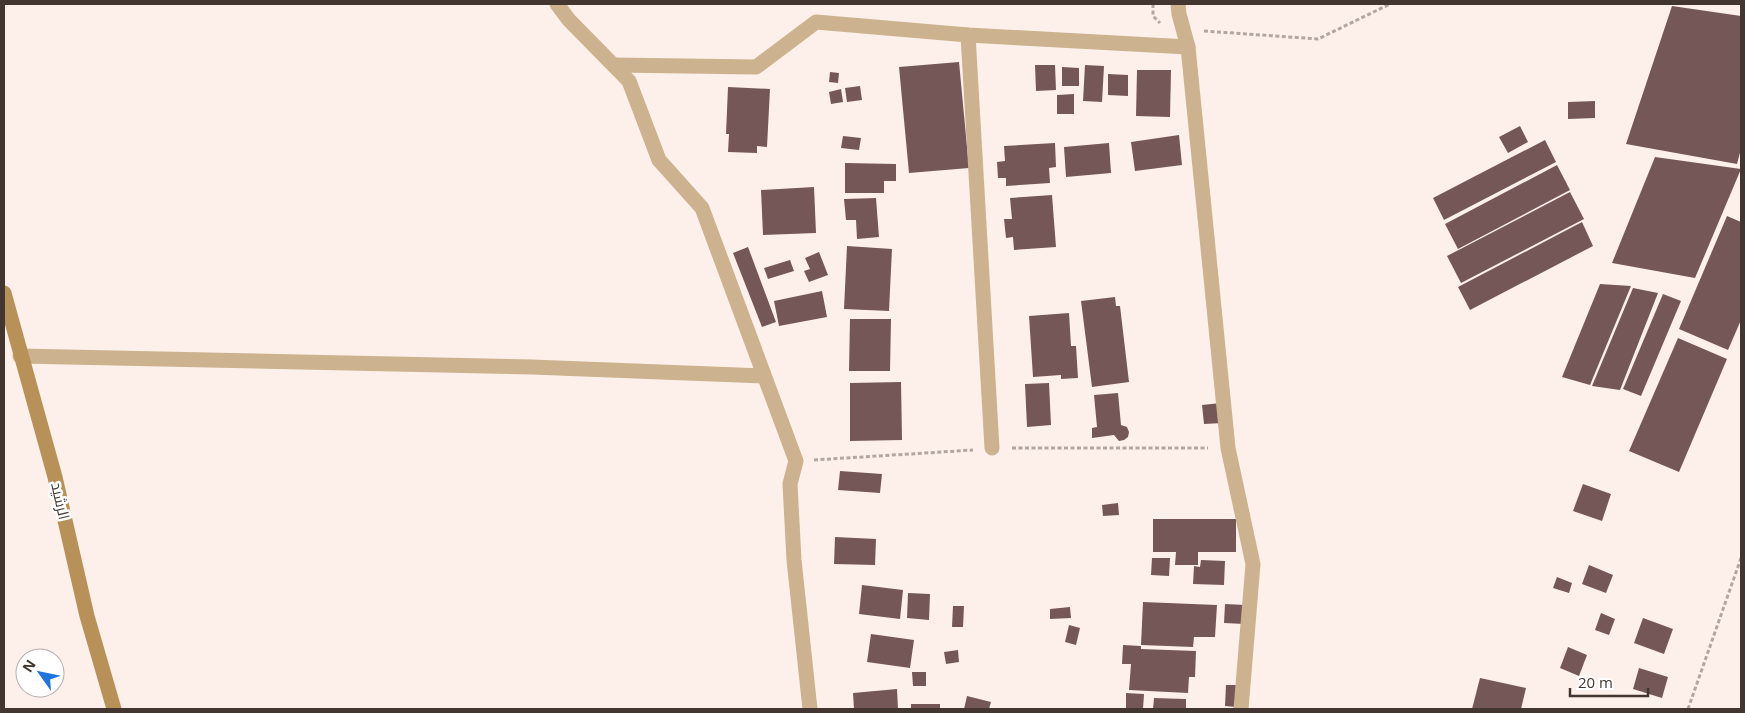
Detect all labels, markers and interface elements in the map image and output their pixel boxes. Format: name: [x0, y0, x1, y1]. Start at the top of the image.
street label: الرشيد: [47, 480, 75, 521]
north arrow: [15, 648, 65, 698]
text: N: [18, 656, 40, 676]
scale bar: [1570, 666, 1648, 698]
text: 20 m: [1578, 672, 1613, 692]

